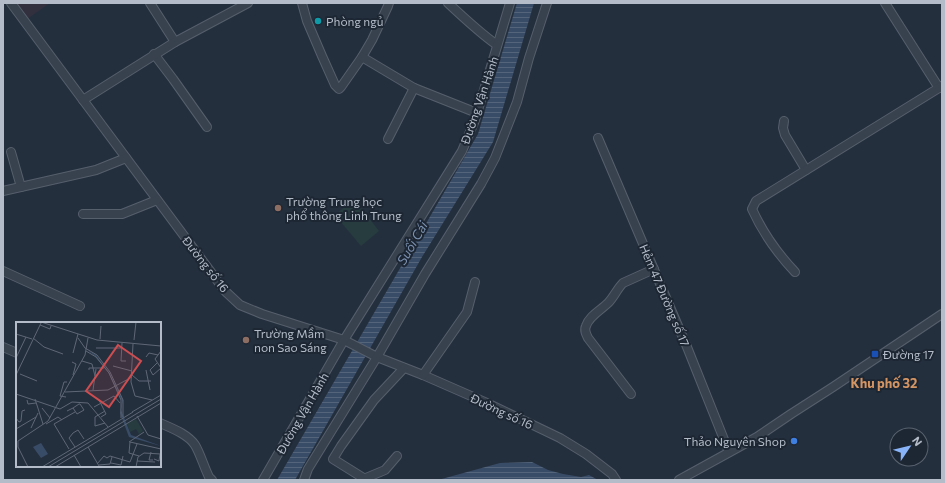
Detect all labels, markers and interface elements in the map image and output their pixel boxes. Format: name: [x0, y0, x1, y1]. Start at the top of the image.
place label: Phòng ngủ: [326, 14, 383, 28]
marker: Phòng ngủ: [313, 16, 323, 26]
street label: Đường Vận Hành: [457, 54, 501, 147]
place label: Trường Trung học phổ thông Linh Trung: [286, 194, 402, 222]
marker: Trường Trung học phổ thông Linh Trung: [273, 203, 283, 213]
water label: Suối Cái: [393, 218, 431, 268]
street label: Đường số 16: [179, 232, 232, 295]
street label: Hẻm 47 Đường số 17: [637, 242, 693, 348]
inset map: [16, 322, 161, 467]
place label: Trường Mầm non Sao Sáng: [254, 326, 327, 354]
marker: Trường Mầm non Sao Sáng: [241, 335, 251, 345]
place label: Đường 17: [882, 347, 934, 361]
marker: Đường 17: [870, 349, 880, 359]
street label: Đường Vận Hành: [273, 370, 331, 457]
district label: Khu phố 32: [851, 375, 917, 391]
street label: Đường số 16: [468, 390, 535, 432]
north arrow: [889, 427, 929, 467]
place label: Thảo Nguyên Shop: [684, 434, 786, 448]
text: N: [910, 434, 925, 448]
marker: Thảo Nguyên Shop: [789, 436, 799, 446]

